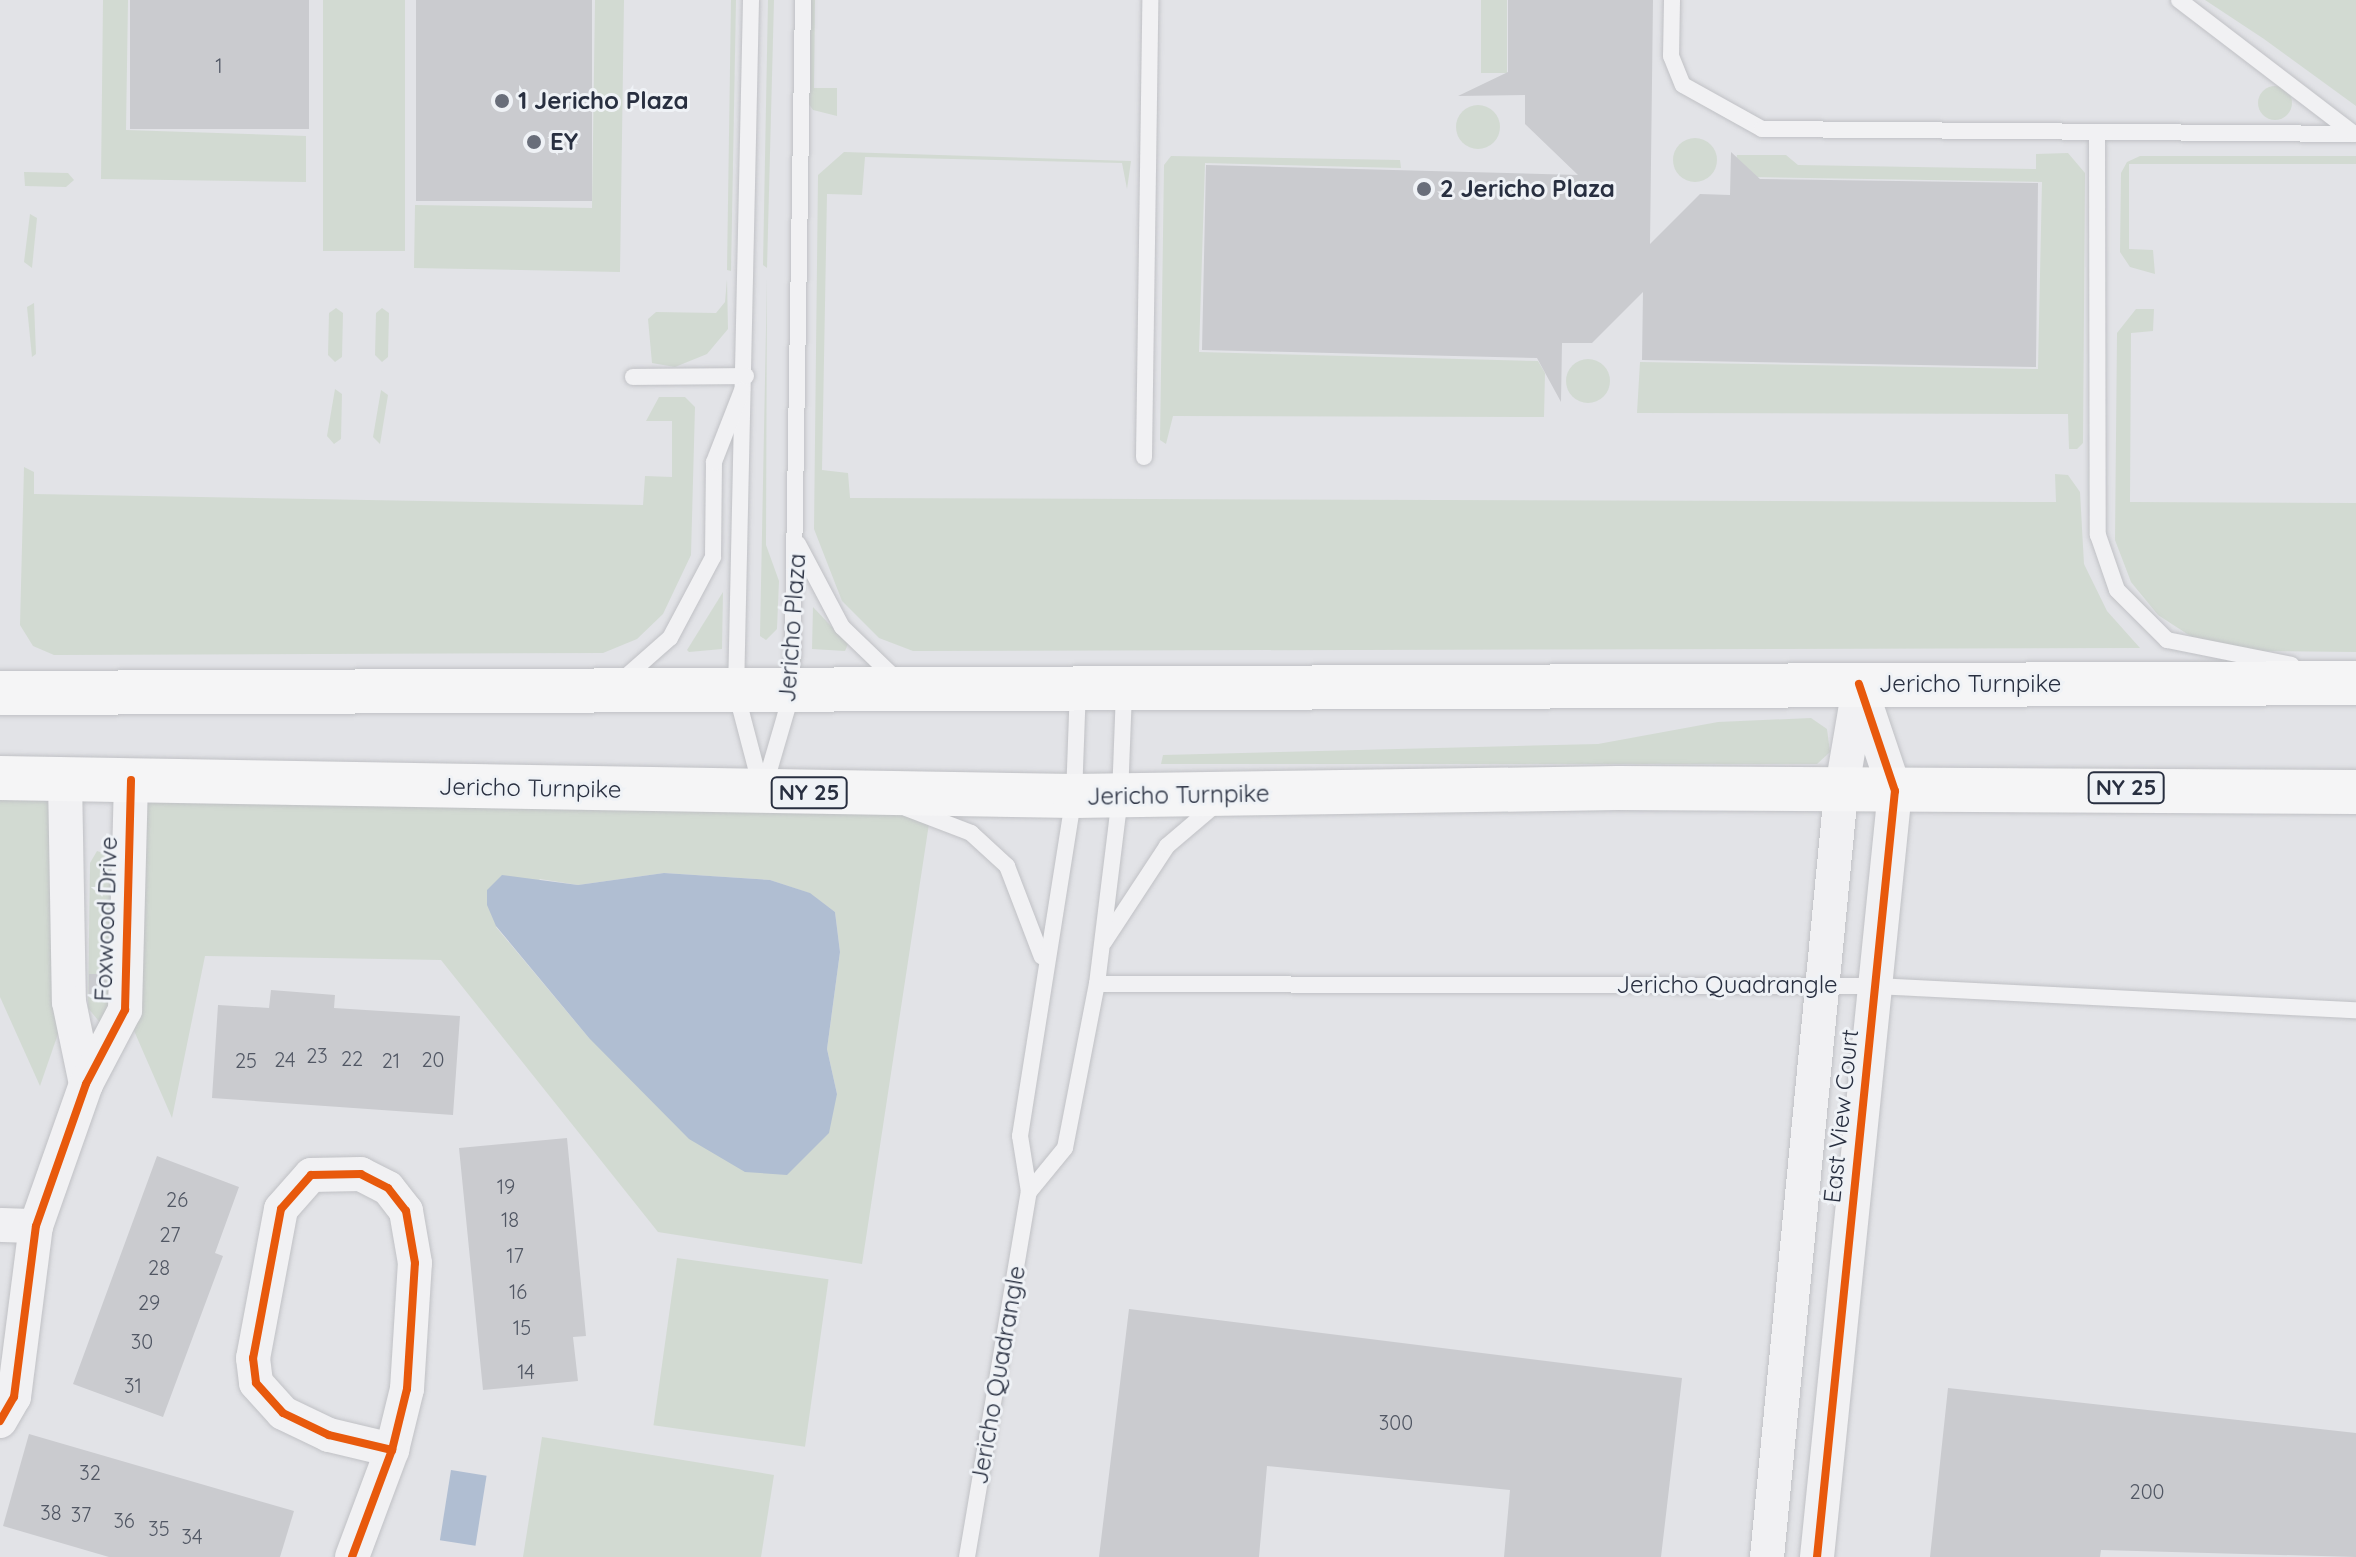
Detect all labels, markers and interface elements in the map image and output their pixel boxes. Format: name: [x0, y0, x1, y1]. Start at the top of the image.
house number: 1: [215, 53, 223, 77]
place label: 1 Jericho Plaza: [518, 87, 688, 115]
marker: 1 Jericho Plaza: [493, 92, 511, 110]
place label: EY: [550, 128, 578, 156]
marker: EY: [525, 133, 543, 151]
place label: 2 Jericho Plaza: [1440, 175, 1615, 203]
marker: 2 Jericho Plaza: [1415, 180, 1433, 198]
street label: Jericho Plaza: [772, 553, 812, 703]
street label: Jericho Turnpike: [1879, 670, 2061, 698]
road number: NY 25: [2086, 770, 2166, 806]
street label: Jericho Turnpike: [438, 772, 622, 804]
road number: NY 25: [769, 775, 849, 811]
street label: Jericho Turnpike: [1086, 779, 1270, 811]
street label: Foxwood Drive: [89, 836, 123, 1002]
street label: Jericho Quadrangle: [1616, 971, 1838, 999]
street label: East View Court: [1818, 1028, 1864, 1204]
house number: 23: [306, 1043, 328, 1067]
house number: 22: [341, 1046, 363, 1070]
house number: 24: [274, 1047, 296, 1071]
house number: 20: [422, 1047, 444, 1071]
house number: 25: [235, 1048, 257, 1072]
house number: 21: [382, 1048, 400, 1072]
house number: 19: [497, 1174, 515, 1198]
house number: 26: [166, 1187, 188, 1211]
house number: 18: [501, 1207, 519, 1231]
house number: 27: [160, 1222, 180, 1246]
house number: 17: [506, 1243, 524, 1267]
house number: 28: [148, 1255, 170, 1279]
street label: Jericho Quadrangle: [965, 1264, 1031, 1486]
house number: 16: [509, 1279, 527, 1303]
house number: 29: [138, 1290, 160, 1314]
house number: 15: [513, 1315, 531, 1339]
house number: 30: [131, 1329, 153, 1353]
house number: 14: [517, 1359, 535, 1383]
house number: 31: [124, 1373, 142, 1397]
house number: 300: [1379, 1410, 1413, 1434]
house number: 32: [79, 1460, 101, 1484]
house number: 200: [2130, 1479, 2164, 1503]
house number: 38: [40, 1500, 62, 1524]
house number: 37: [71, 1502, 91, 1526]
house number: 36: [113, 1508, 135, 1532]
house number: 35: [148, 1516, 170, 1540]
house number: 34: [181, 1524, 203, 1548]

